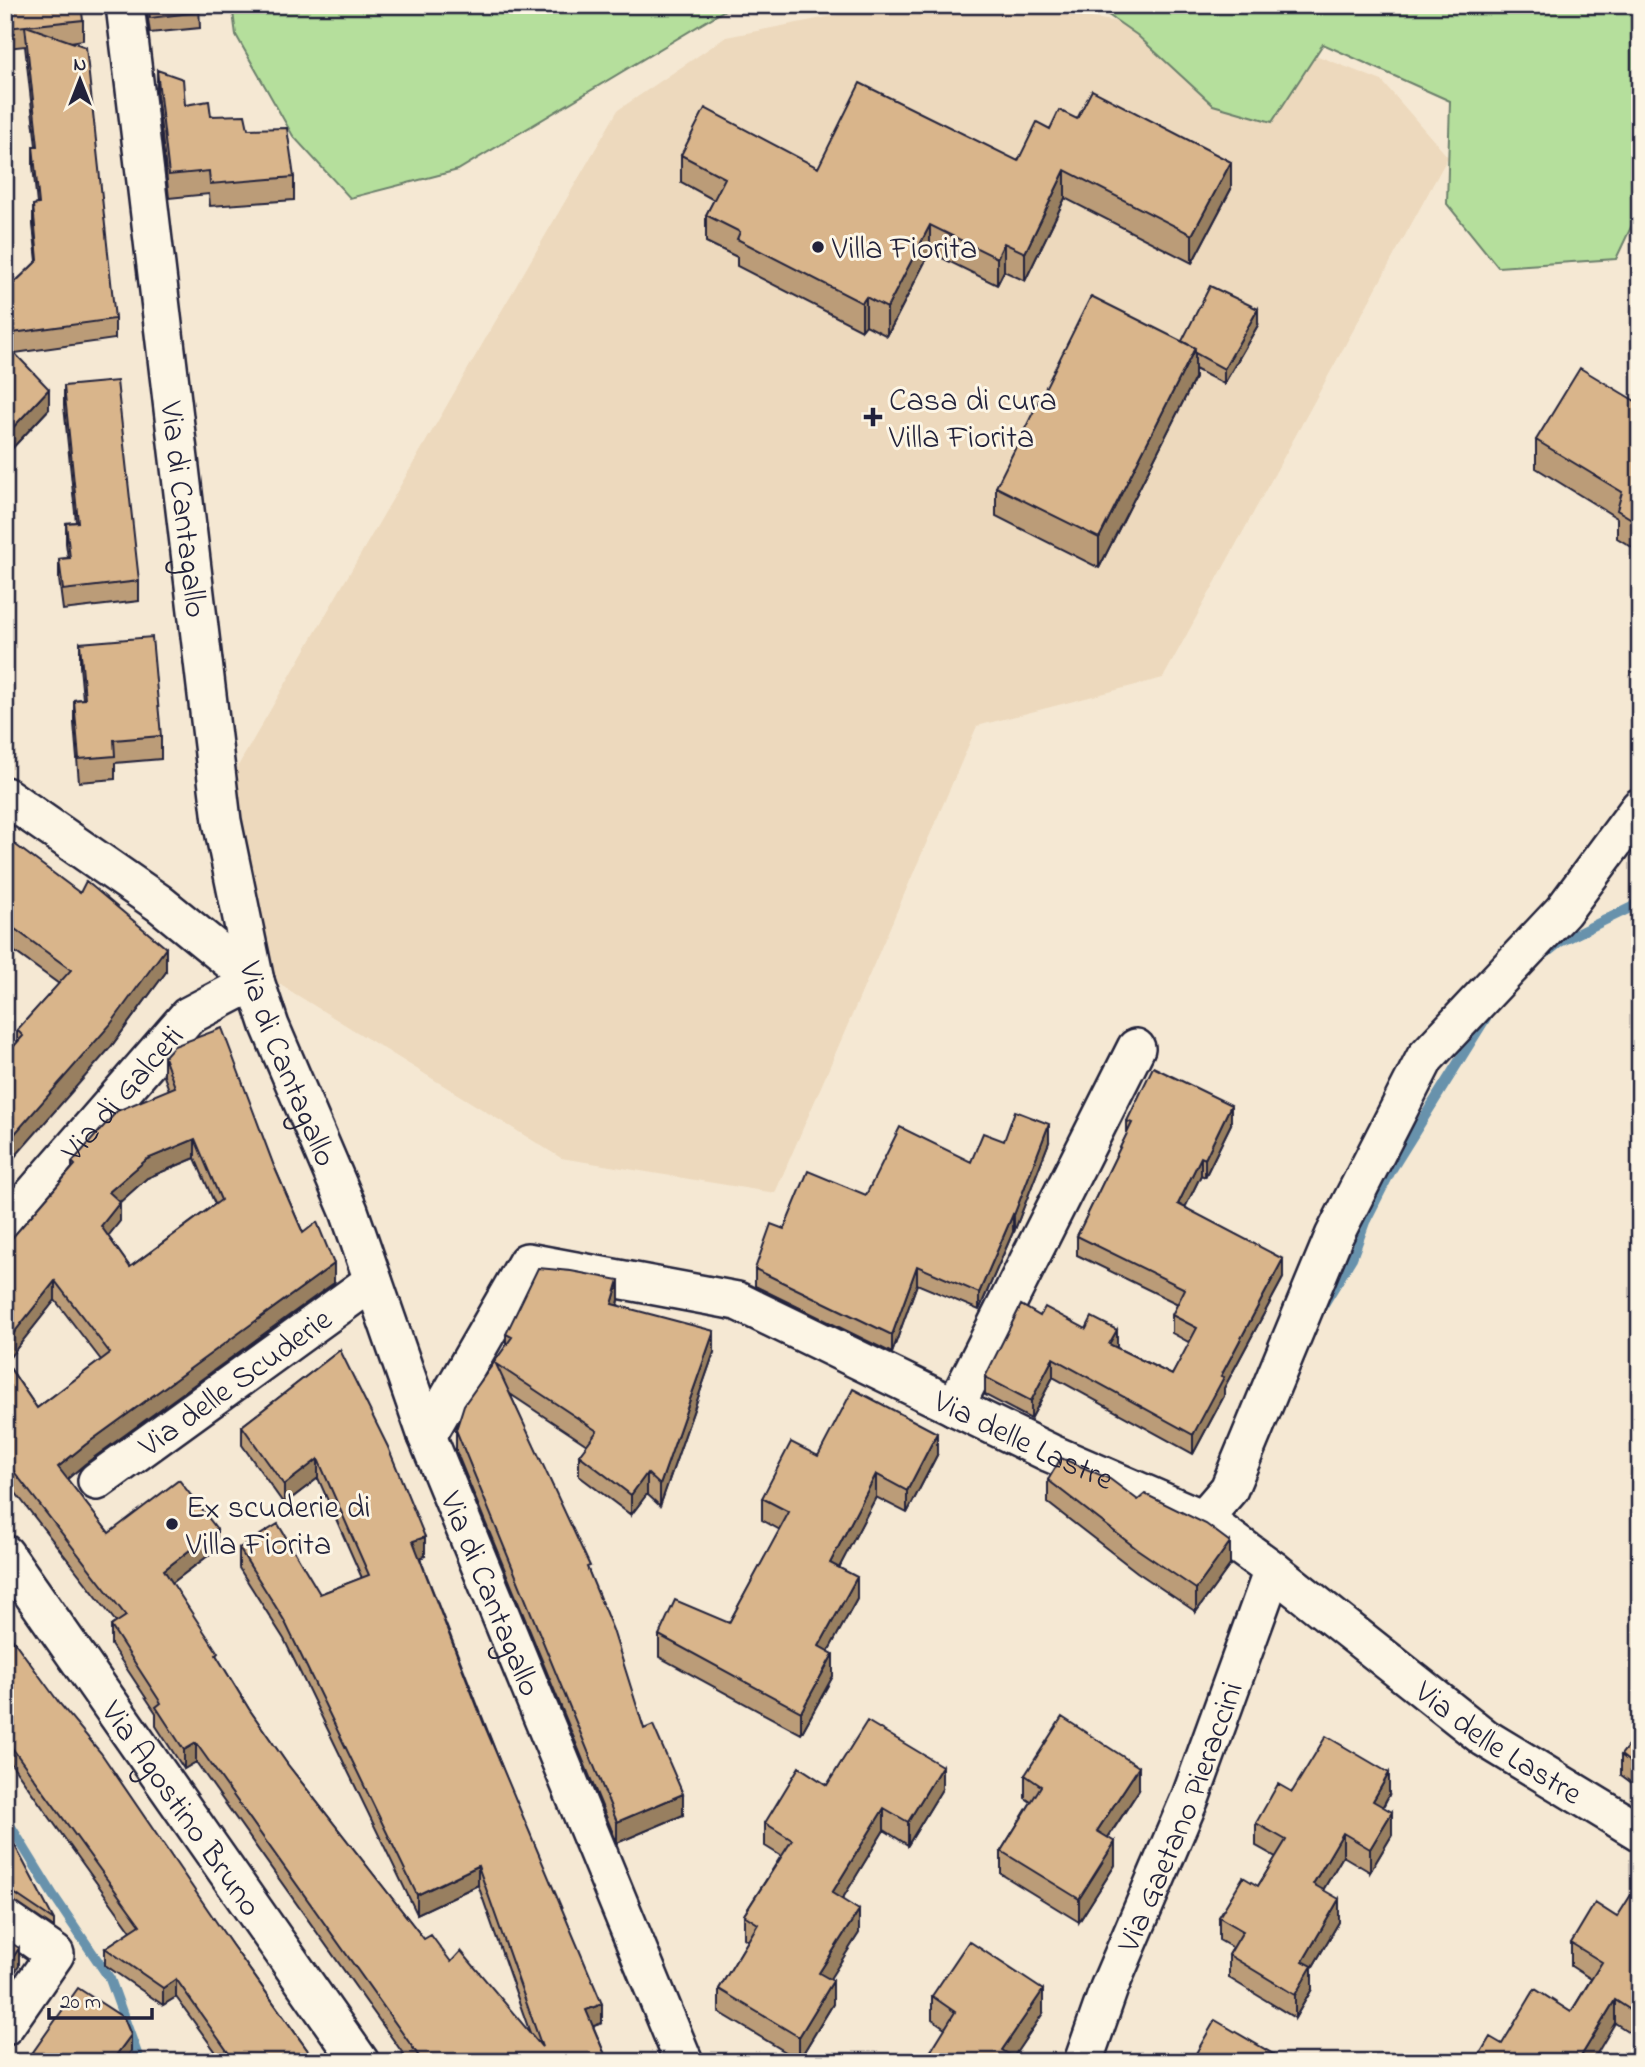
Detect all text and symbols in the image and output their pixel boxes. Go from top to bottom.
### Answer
north arrow [46,46,116,116]
text: N [74,52,87,79]
place label: Villa Fiorita [831,227,977,274]
marker: Villa Fiorita [810,239,826,255]
place label: Casa di cura Villa Fiorita [888,379,1057,463]
street label: Via di Cantagallo [145,398,218,621]
marker: Casa di cura Villa Fiorita [863,407,883,427]
street label: Via di Cantagallo [224,957,347,1175]
street label: Via di Galceti [51,1016,197,1174]
street label: Via delle Scuderie [130,1298,344,1471]
street label: Via delle Lastre [924,1380,1121,1505]
street label: Via di Cantagallo [425,1484,551,1704]
place label: Ex scuderie di Villa Fiorita [185,1486,371,1570]
marker: Ex scuderie di Villa Fiorita [164,1516,180,1532]
street label: Via delle Lastre [1403,1670,1591,1819]
street label: Via Gaetano Pieraccini [1107,1676,1258,1961]
street label: Via Agostino Bruno [87,1692,272,1928]
scale bar [49,1976,152,2020]
text: 20 m [60,1988,101,2018]

